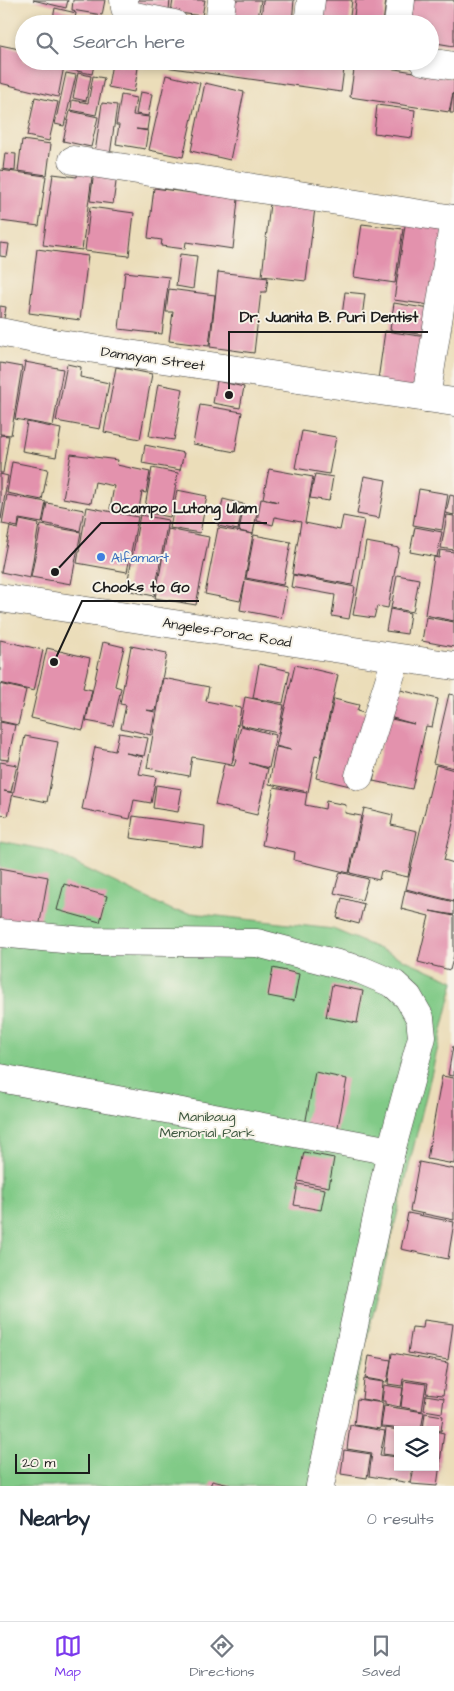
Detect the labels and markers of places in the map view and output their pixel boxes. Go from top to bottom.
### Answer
callout: Dr. Juanita B. Puri Dentist [229,302,428,332]
callout: Ocampo Lutong Ulam [101,493,267,523]
place label: Alfamart [111,548,169,568]
marker: Alfamart [95,551,107,563]
callout: Chooks to Go [82,571,199,601]

